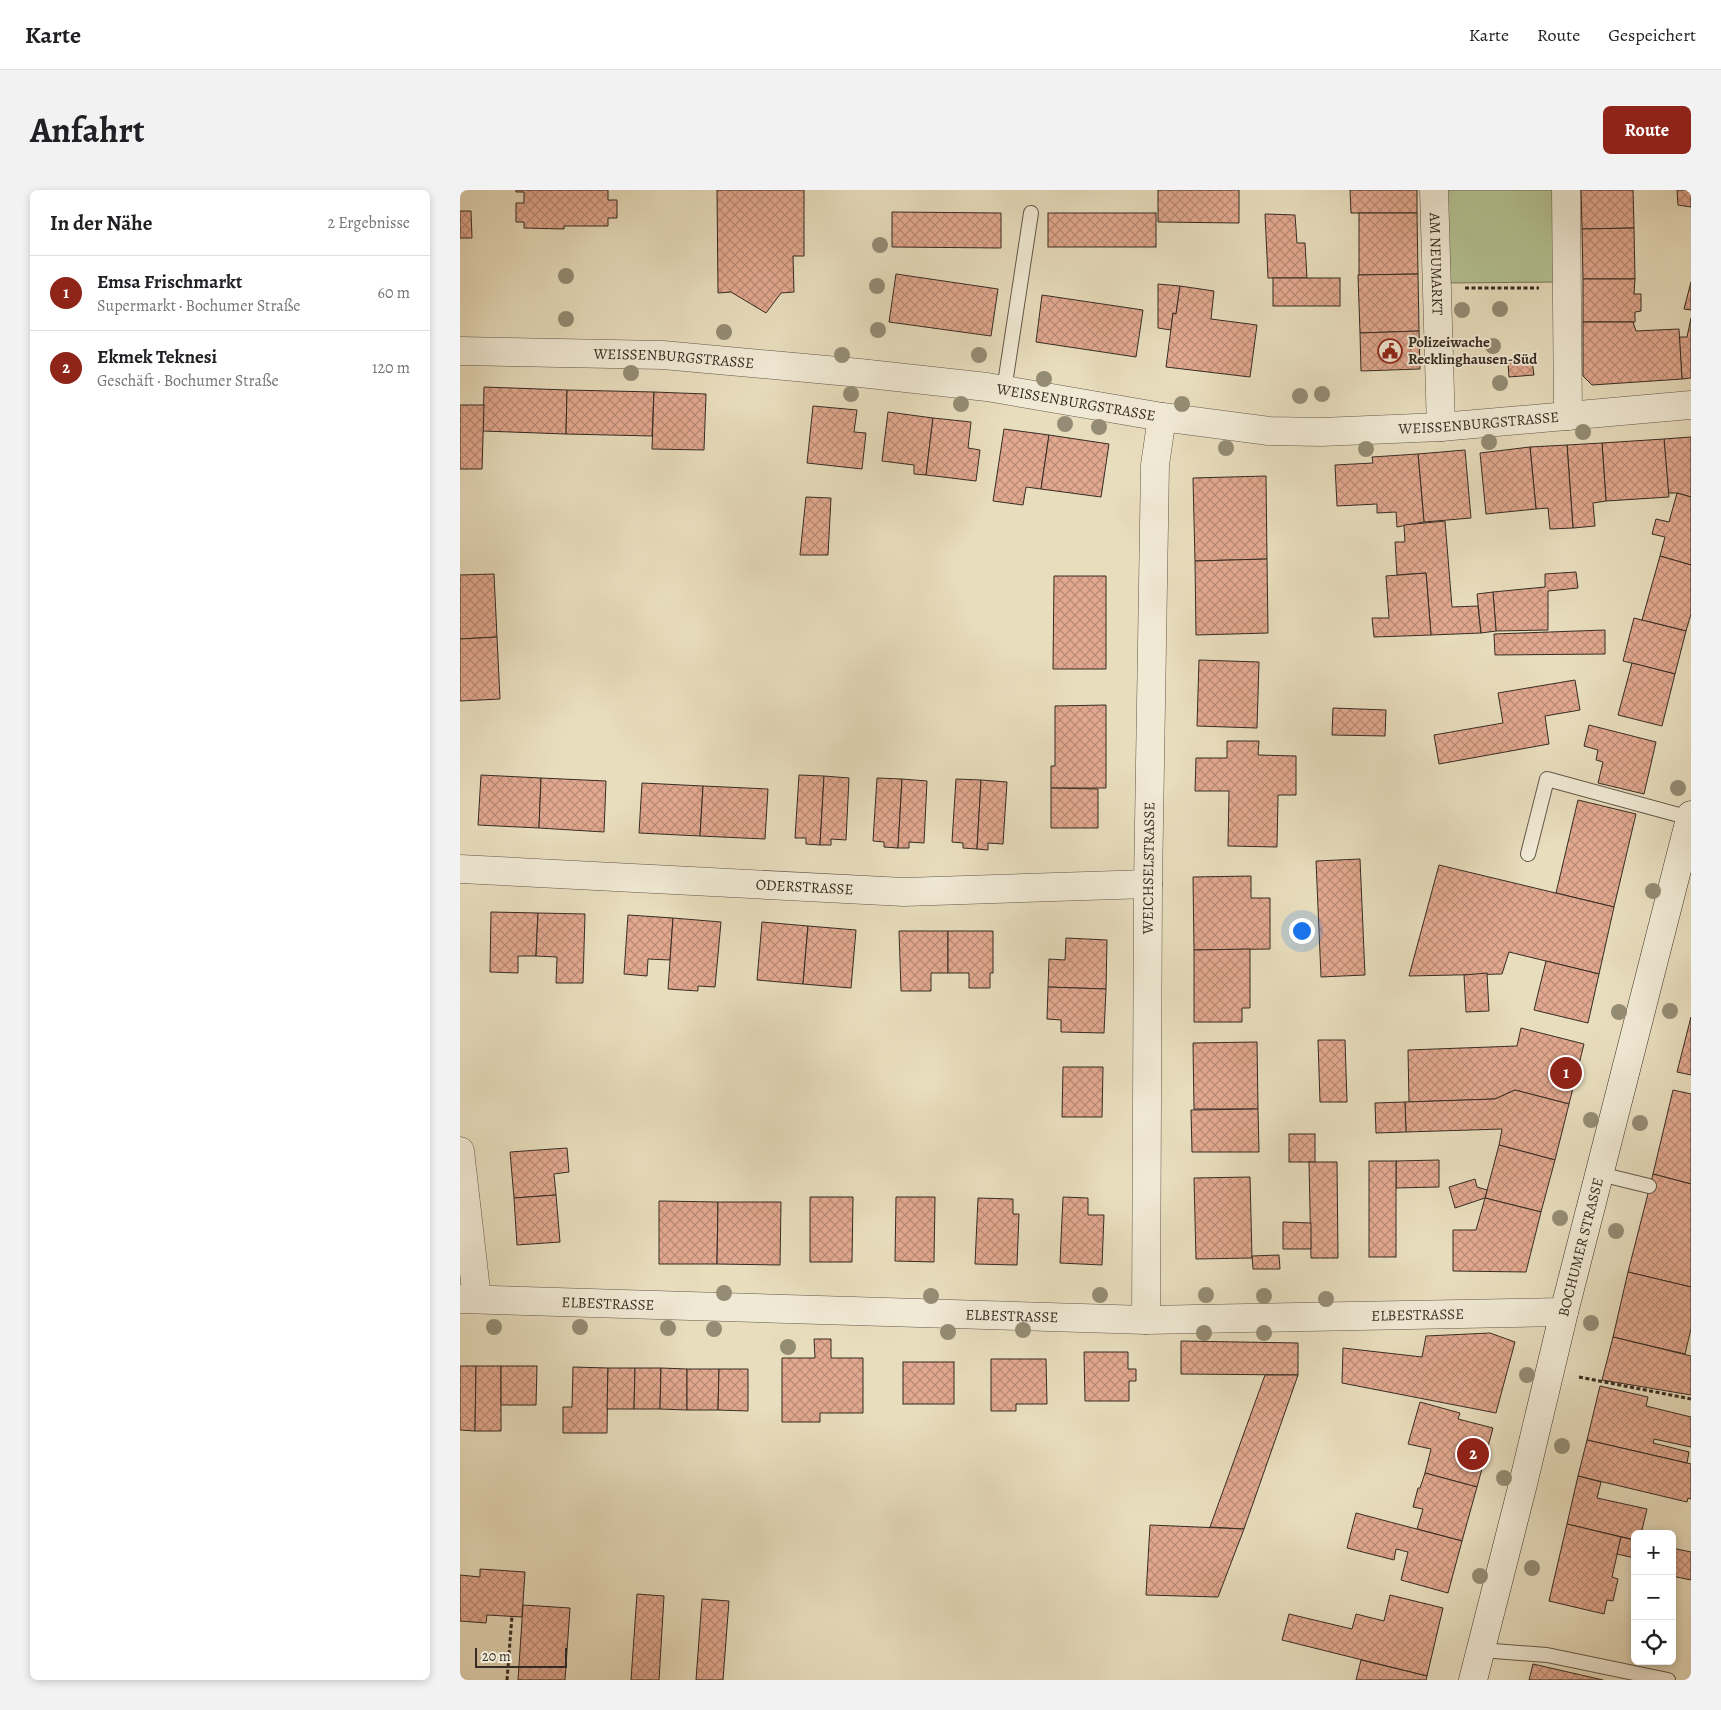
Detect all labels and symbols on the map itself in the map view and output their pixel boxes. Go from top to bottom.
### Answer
street label: AM NEUMARKT [1425,211,1448,316]
place label: Polizeiwache Recklinghausen-Süd [1408,332,1538,369]
public building icon: Polizeiwache Recklinghausen-Süd [1377,338,1403,364]
street label: WEISSENBURGSTRASSE [592,344,755,373]
street label: WEISSENBURGSTRASSE [994,379,1157,426]
street label: WEISSENBURGSTRASSE [1397,407,1560,439]
street label: WEICHSELSTRASSE [1138,802,1159,935]
street label: ODERSTRASSE [755,874,854,899]
your location [1289,918,1315,944]
pin: 1 [1550,1054,1582,1092]
street label: BOCHUMER STRASSE [1553,1175,1608,1319]
street label: ELBESTRASSE [561,1292,655,1315]
street label: ELBESTRASSE [965,1304,1058,1327]
street label: ELBESTRASSE [1371,1304,1464,1326]
pin: 2 [1457,1435,1489,1473]
scale bar [475,1645,568,1668]

